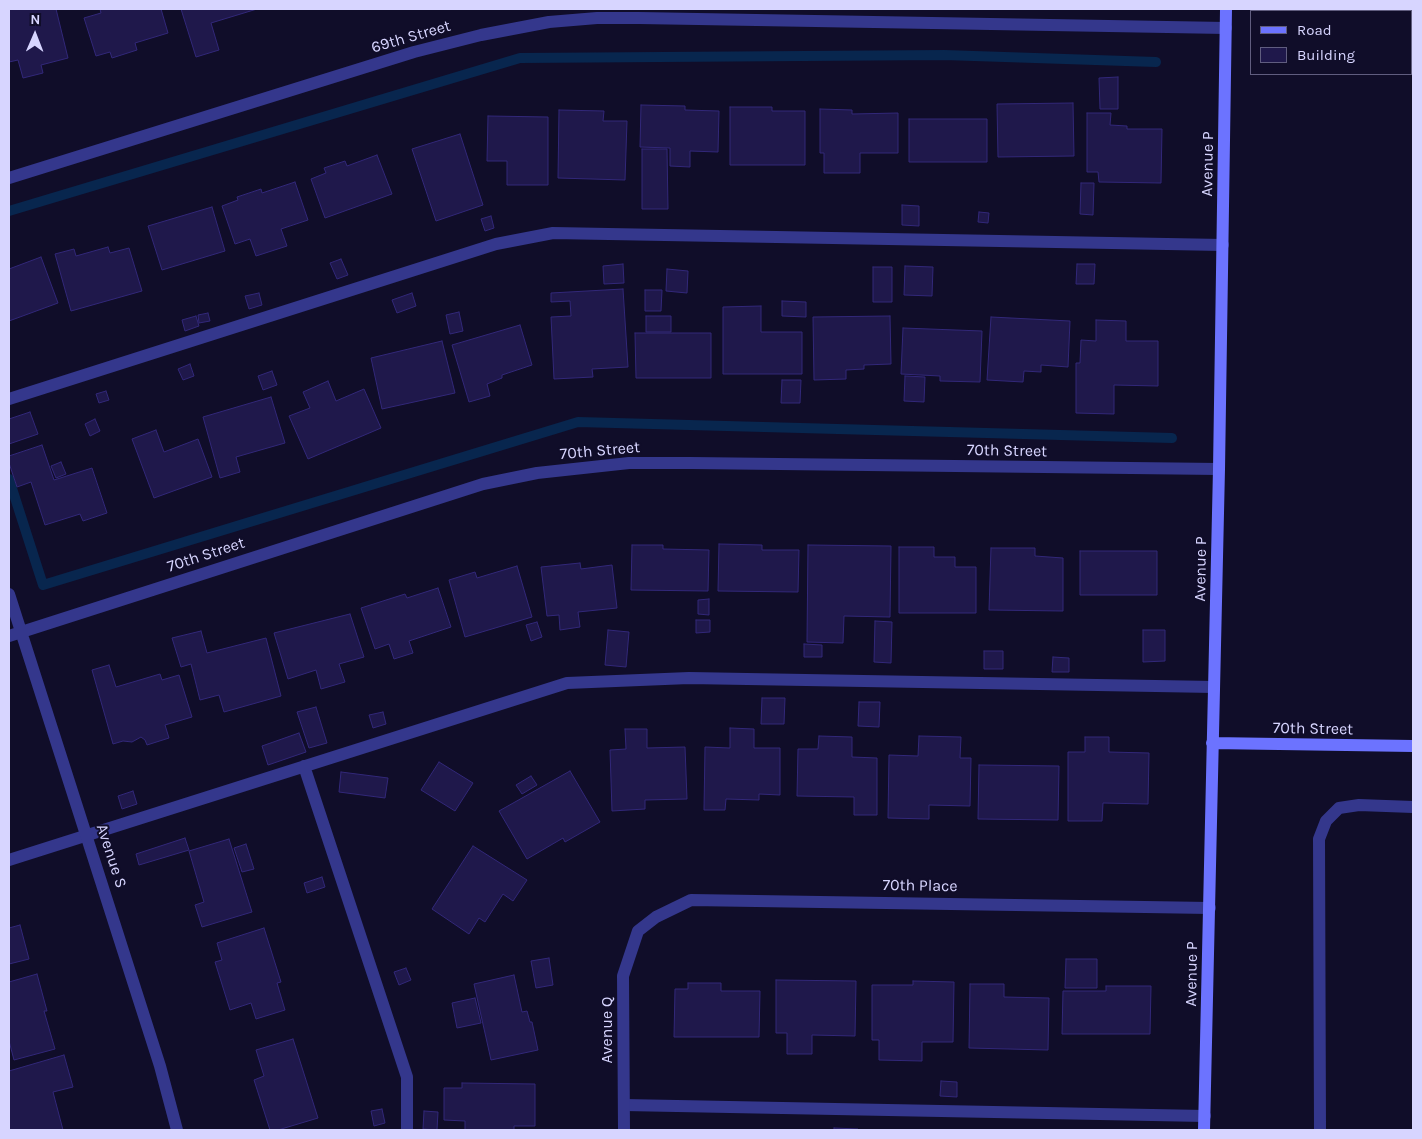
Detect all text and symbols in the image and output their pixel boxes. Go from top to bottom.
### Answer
north arrow [10,10,60,60]
legend [1250,10,1412,75]
text: N [30,11,40,28]
street label: 69th Street [369,16,453,58]
text: Road [1297,21,1332,39]
text: Building [1297,46,1355,64]
street label: Avenue P [1198,131,1218,197]
street label: 70th Street [559,438,641,464]
street label: 70th Street [967,441,1047,461]
street label: 70th Street [165,533,247,577]
street label: Avenue P [1191,536,1211,602]
street label: 70th Street [1273,719,1353,739]
street label: Avenue S [92,822,130,890]
street label: 70th Place [882,876,958,896]
street label: Avenue P [1182,941,1202,1007]
street label: Avenue Q [597,997,617,1063]

